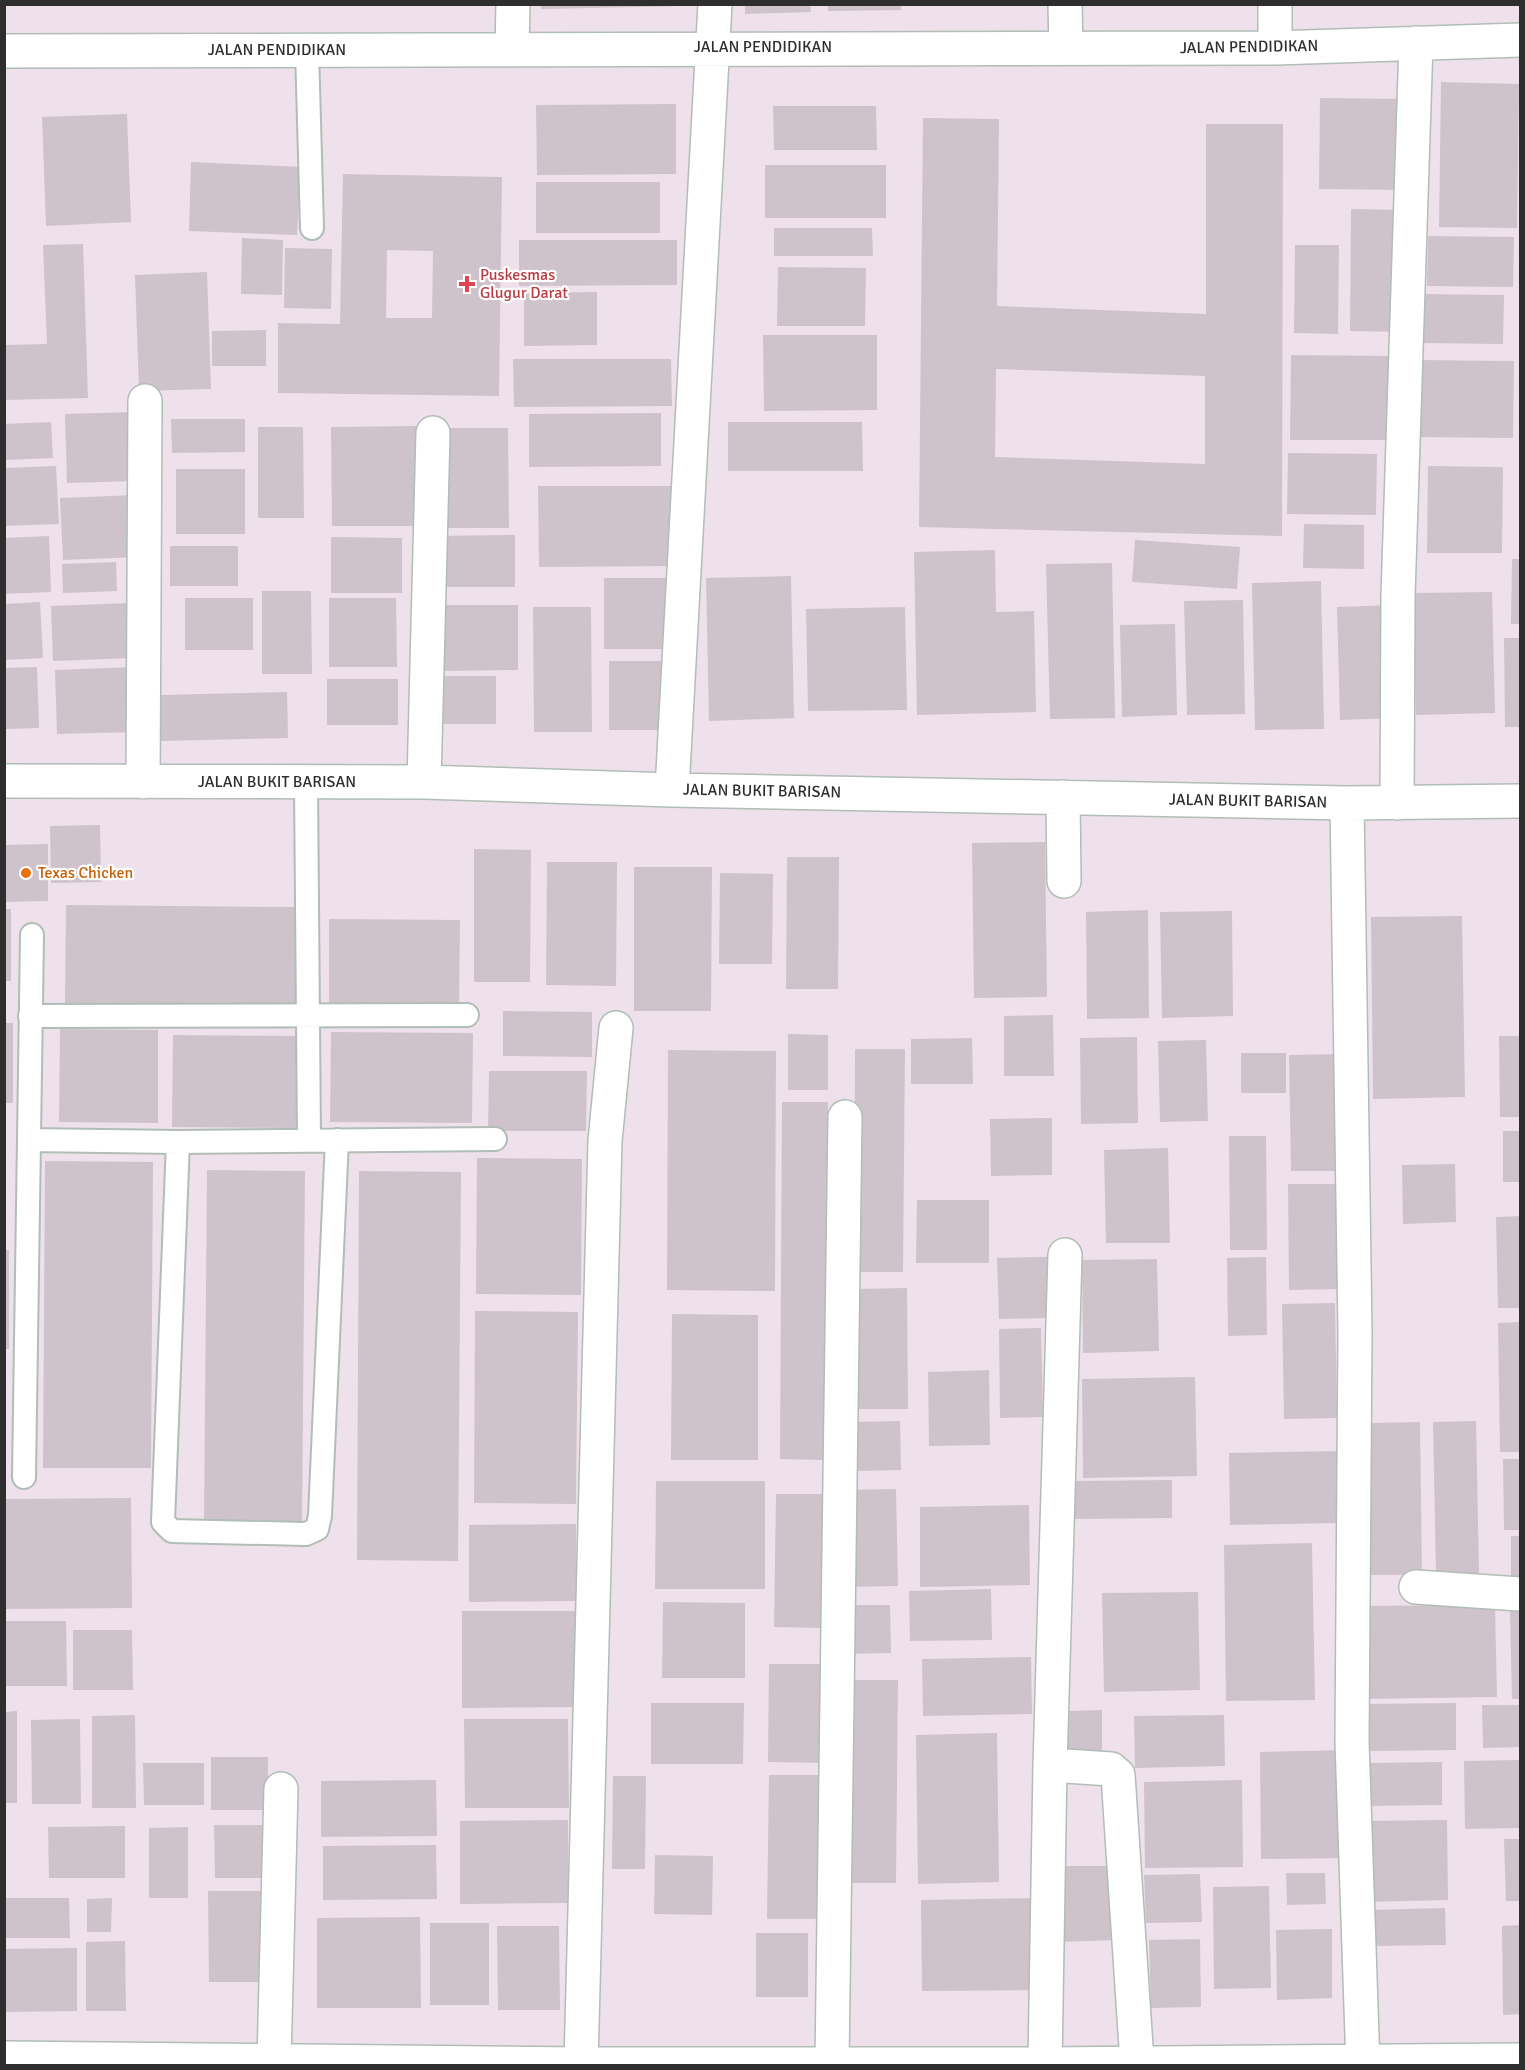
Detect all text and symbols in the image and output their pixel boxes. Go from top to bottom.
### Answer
street label: JALAN PENDIDIKAN [1180,36,1318,58]
street label: JALAN PENDIDIKAN [694,37,832,57]
street label: JALAN PENDIDIKAN [208,40,346,60]
place label: Puskesmas Glugur Darat [480,265,568,303]
marker: Puskesmas Glugur Darat [458,275,476,293]
street label: JALAN BUKIT BARISAN [198,772,356,792]
street label: JALAN BUKIT BARISAN [683,780,841,802]
street label: JALAN BUKIT BARISAN [1169,790,1327,812]
place label: Texas Chicken [38,863,133,883]
marker: Texas Chicken [19,866,33,880]

